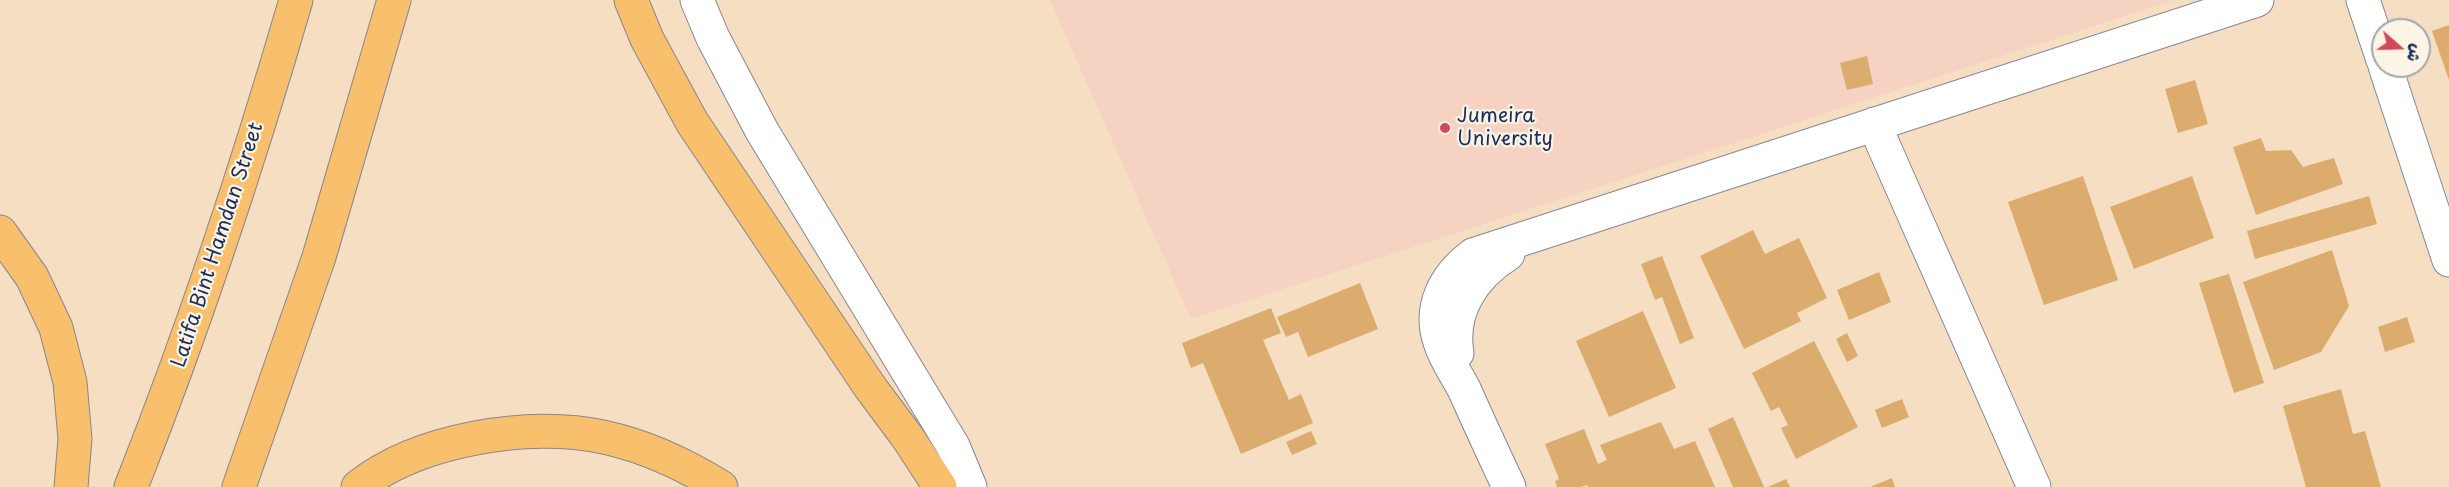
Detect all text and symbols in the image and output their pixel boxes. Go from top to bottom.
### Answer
north arrow [2371,18,2431,78]
text: ش [2402,41,2430,66]
place label: Jumeira University [1457,104,1553,151]
street label: Latifa Bint Hamdan Street [167,119,269,371]
marker: Jumeira University [1438,121,1452,135]

